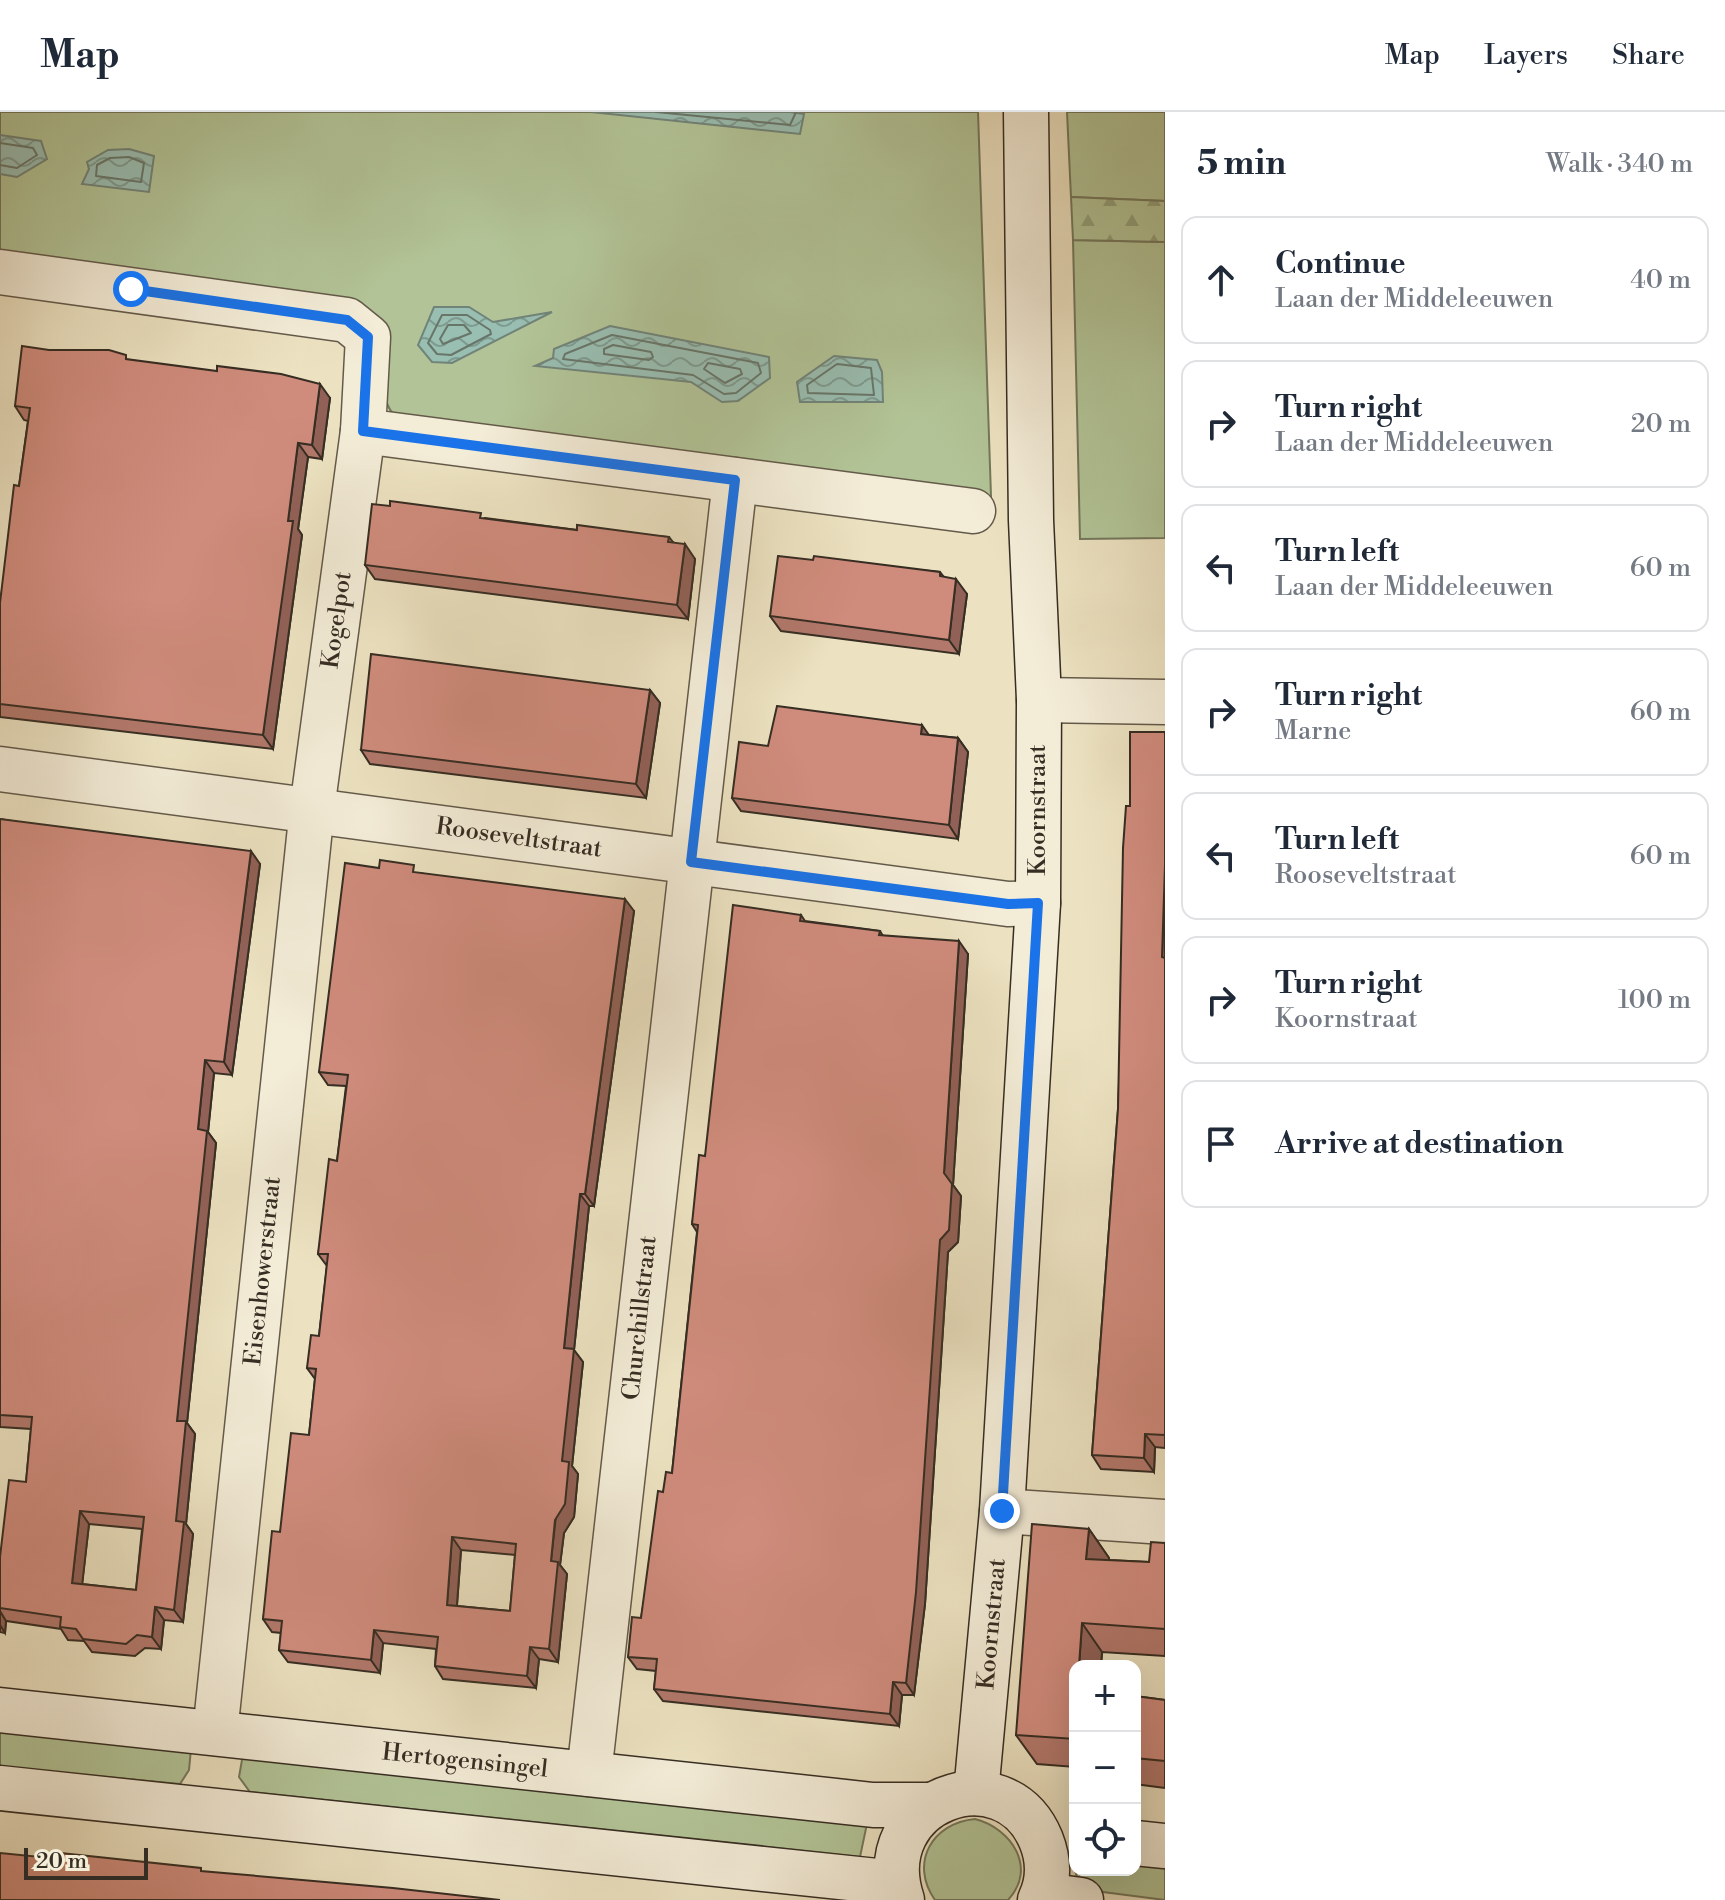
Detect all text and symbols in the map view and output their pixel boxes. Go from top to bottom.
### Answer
text: Map [40,32,120,79]
text: Map [1385,38,1440,73]
text: Layers [1484,38,1568,73]
text: Share [1612,38,1685,73]
text: 5 min [1197,143,1286,185]
text: Walk · 340 m [1546,148,1693,180]
text: Continue [1275,245,1406,283]
icon: ahead [1199,258,1243,302]
text: 40 m [1630,264,1691,296]
route start [113,271,149,307]
text: Laan der Middeleeuwen [1275,283,1553,315]
text: Turn right [1275,389,1422,427]
icon: right [1199,402,1243,446]
text: 20 m [1631,408,1691,440]
text: Laan der Middeleeuwen [1275,427,1553,459]
text: Turn left [1275,533,1399,571]
icon: left [1199,546,1243,590]
text: 60 m [1630,552,1691,584]
street label: Kogelpot [315,569,359,671]
text: Laan der Middeleeuwen [1275,571,1553,603]
text: Turn right [1275,677,1422,715]
icon: right [1199,690,1243,734]
text: 60 m [1630,696,1691,728]
text: Marne [1275,715,1351,747]
street label: Koornstraat [1023,744,1053,876]
street label: Rooseveltstraat [434,811,604,865]
text: Turn left [1275,821,1399,859]
icon: left [1199,834,1243,878]
text: 60 m [1630,840,1691,872]
text: Rooseveltstraat [1275,859,1456,891]
text: Turn right [1275,965,1422,1003]
icon: right [1199,978,1243,1022]
text: 100 m [1618,984,1691,1016]
text: Koornstraat [1275,1003,1418,1035]
icon: arrive [1199,1122,1243,1166]
text: Arrive at destination [1275,1125,1564,1163]
street label: Eisenhowerstraat [238,1174,288,1367]
street label: Churchillstraat [616,1234,664,1402]
route end [984,1493,1020,1529]
street label: Koornstraat [971,1557,1013,1691]
map controls [1069,1660,1141,1876]
button: + [1069,1660,1141,1732]
button: − [1069,1732,1141,1804]
street label: Hertogensingel [381,1737,549,1785]
button: locate [1069,1804,1141,1876]
scale bar [24,1844,148,1880]
text: 20 m [36,1848,87,1875]

